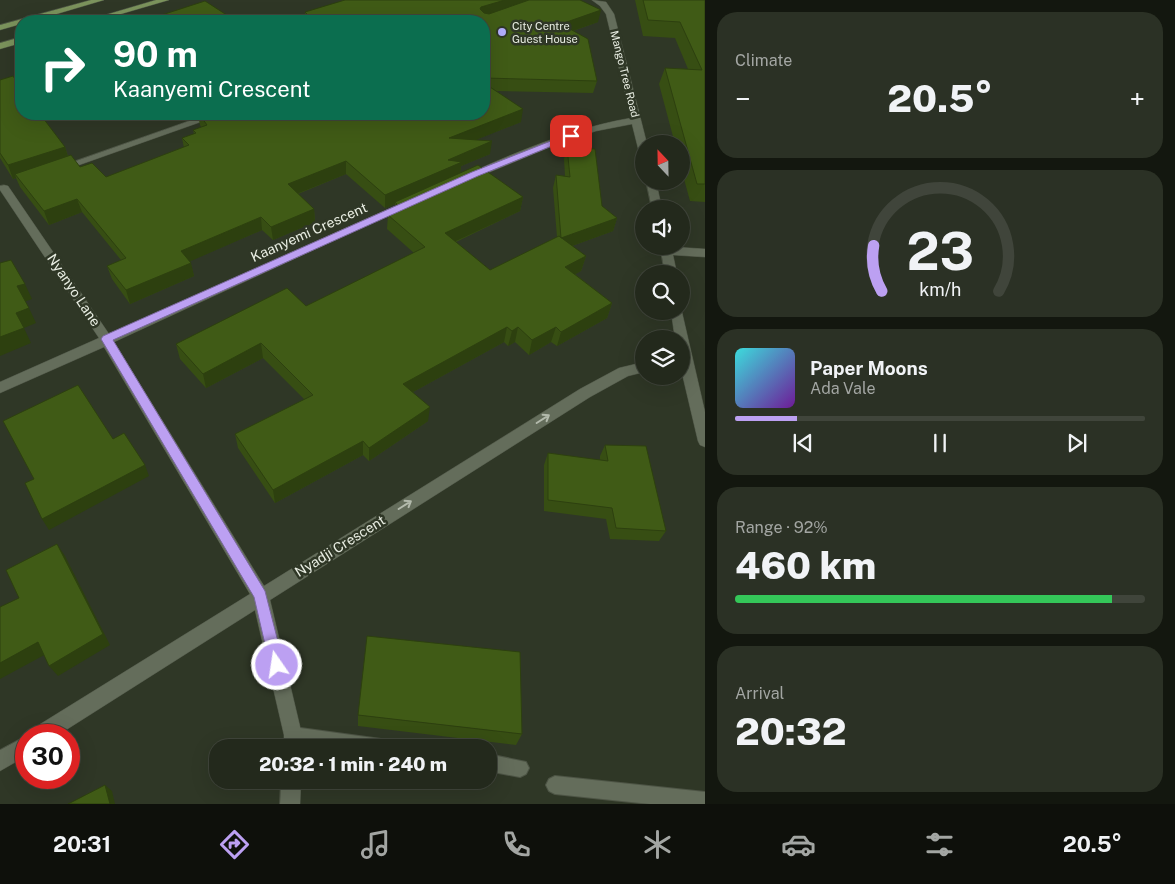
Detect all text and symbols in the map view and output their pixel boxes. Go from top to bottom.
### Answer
place label: City Centre Guest House [512,20,578,45]
marker: City Centre Guest House [496,26,508,38]
street label: Mango Tree Road [608,29,642,119]
text: 90 m [113,34,198,75]
icon: right [30,35,95,100]
text: Climate [735,51,792,70]
text: Kaanyemi Crescent [113,76,311,102]
text: 20.5° [887,76,993,121]
text: − [735,82,751,115]
text: + [1129,82,1145,115]
pin [550,115,592,157]
icon: arrive [557,122,585,150]
north arrow [635,135,690,190]
map controls [635,135,690,385]
street label: Kaanyemi Crescent [248,199,370,265]
button: sound [635,200,690,255]
text: 23 [906,221,974,282]
street label: Nyanyo Lane [44,251,104,329]
button: search [635,265,690,320]
text: km/h [919,279,961,300]
button: layers [635,330,690,385]
text: Paper Moons [810,357,928,379]
text: Ada Vale [810,379,875,398]
one-way arrow [536,413,550,423]
icon: previous [789,429,817,457]
icon: pause [926,429,954,457]
icon: next [1063,429,1091,457]
one-way arrow [398,499,412,509]
street label: Nyadji Crescent [292,512,388,580]
text: Range · 92% [735,518,828,537]
text: 460 km [735,543,876,588]
position arrow [250,638,302,690]
text: Arrival [735,684,784,703]
text: 20:32 [735,709,847,754]
speed limit sign: 30 [15,724,80,789]
text: 20:32 · 1 min · 240 m [259,753,447,775]
icon: directions [217,827,252,862]
icon: music [358,827,393,862]
icon: phone [499,827,534,862]
icon: climate [640,827,675,862]
icon: car [781,827,816,862]
icon: filters [922,827,957,862]
text: 20:31 [53,831,111,857]
text: 20.5° [1063,831,1122,857]

